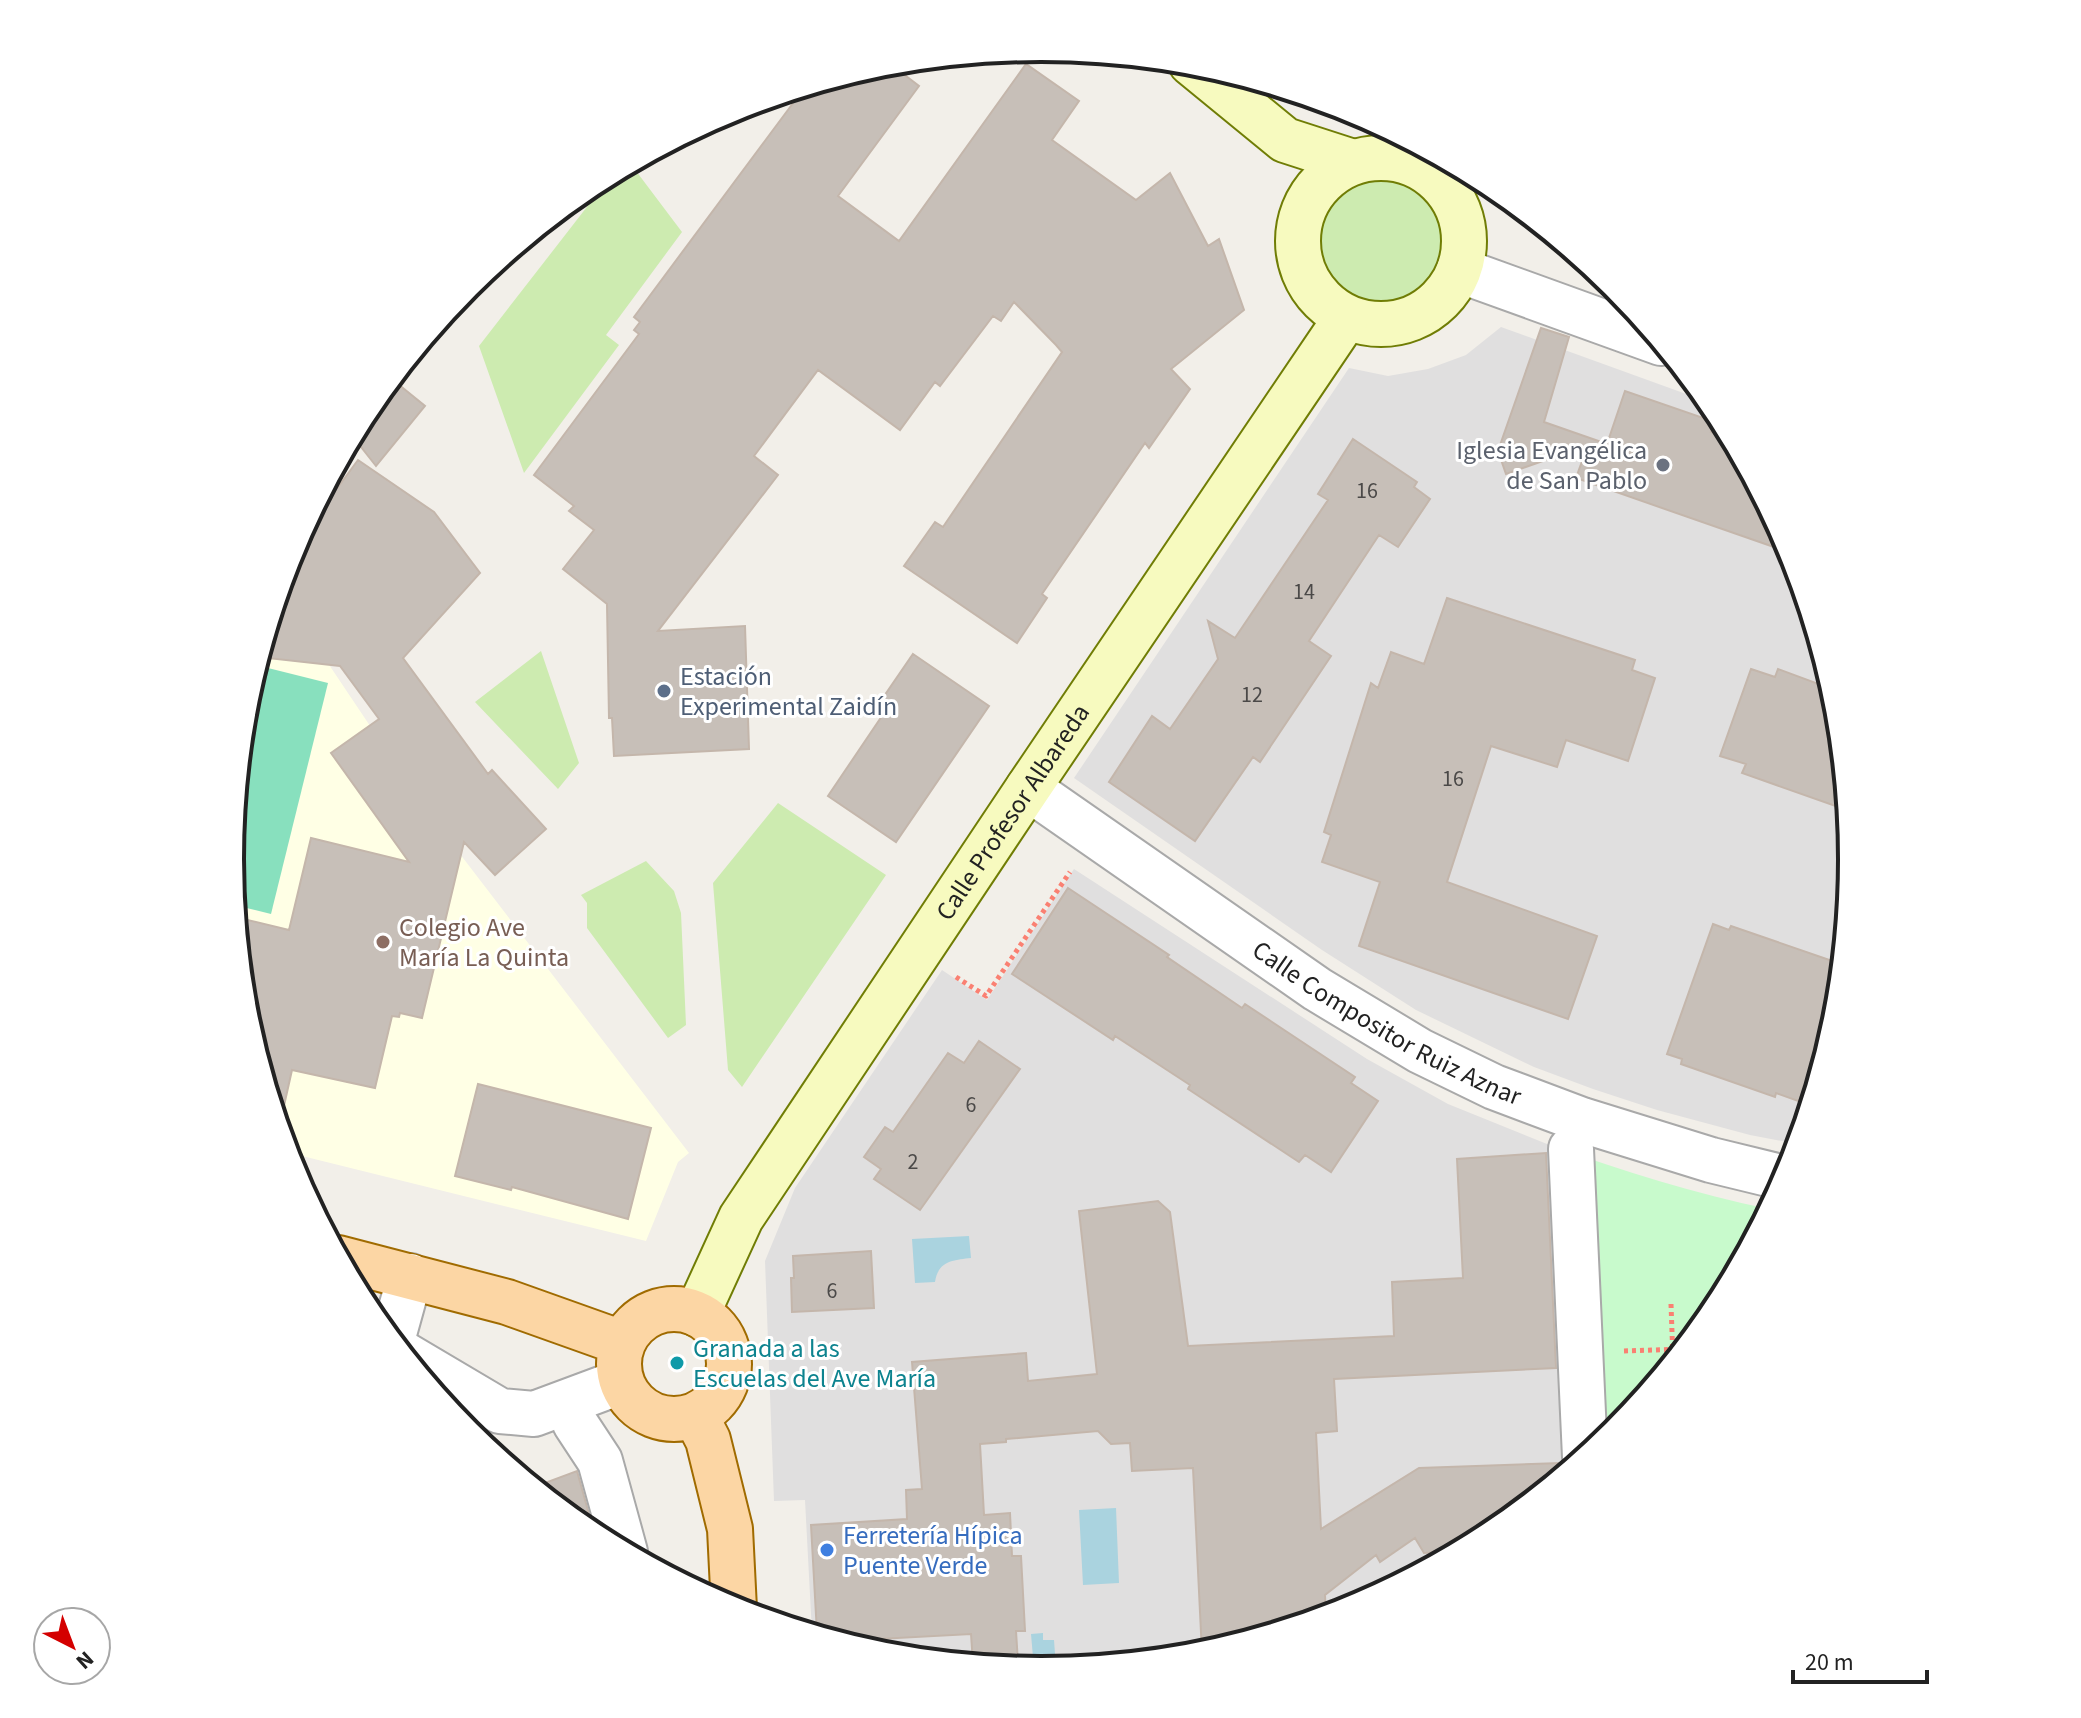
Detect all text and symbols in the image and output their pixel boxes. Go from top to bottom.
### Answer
place label: Iglesia Evangélica de San Pablo [1456,432,1647,499]
marker: Iglesia Evangélica de San Pablo [1654,456,1672,474]
house number: 16 [1356,475,1378,507]
house number: 14 [1293,576,1315,608]
place label: Estación Experimental Zaidín [680,658,897,725]
house number: 12 [1241,679,1263,711]
marker: Estación Experimental Zaidín [655,682,673,700]
street label: Calle Profesor Albareda [926,696,1098,927]
house number: 16 [1442,763,1464,795]
place label: Colegio Ave María La Quinta [399,909,569,976]
street label: Calle Compositor Ruiz Aznar [1245,931,1528,1115]
marker: Colegio Ave María La Quinta [374,933,392,951]
house number: 6 [966,1089,977,1121]
house number: 2 [908,1146,918,1178]
house number: 6 [827,1275,838,1307]
place label: Granada a las Escuelas del Ave María [693,1330,936,1397]
marker: Granada a las Escuelas del Ave María [668,1354,686,1372]
place label: Ferretería Hípica Puente Verde [843,1517,1023,1584]
marker: Ferretería Hípica Puente Verde [818,1541,836,1559]
north arrow [32,1606,112,1686]
scale bar [1793,1634,1927,1684]
text: N [69,1643,101,1677]
text: 20 m [1805,1645,1854,1680]

